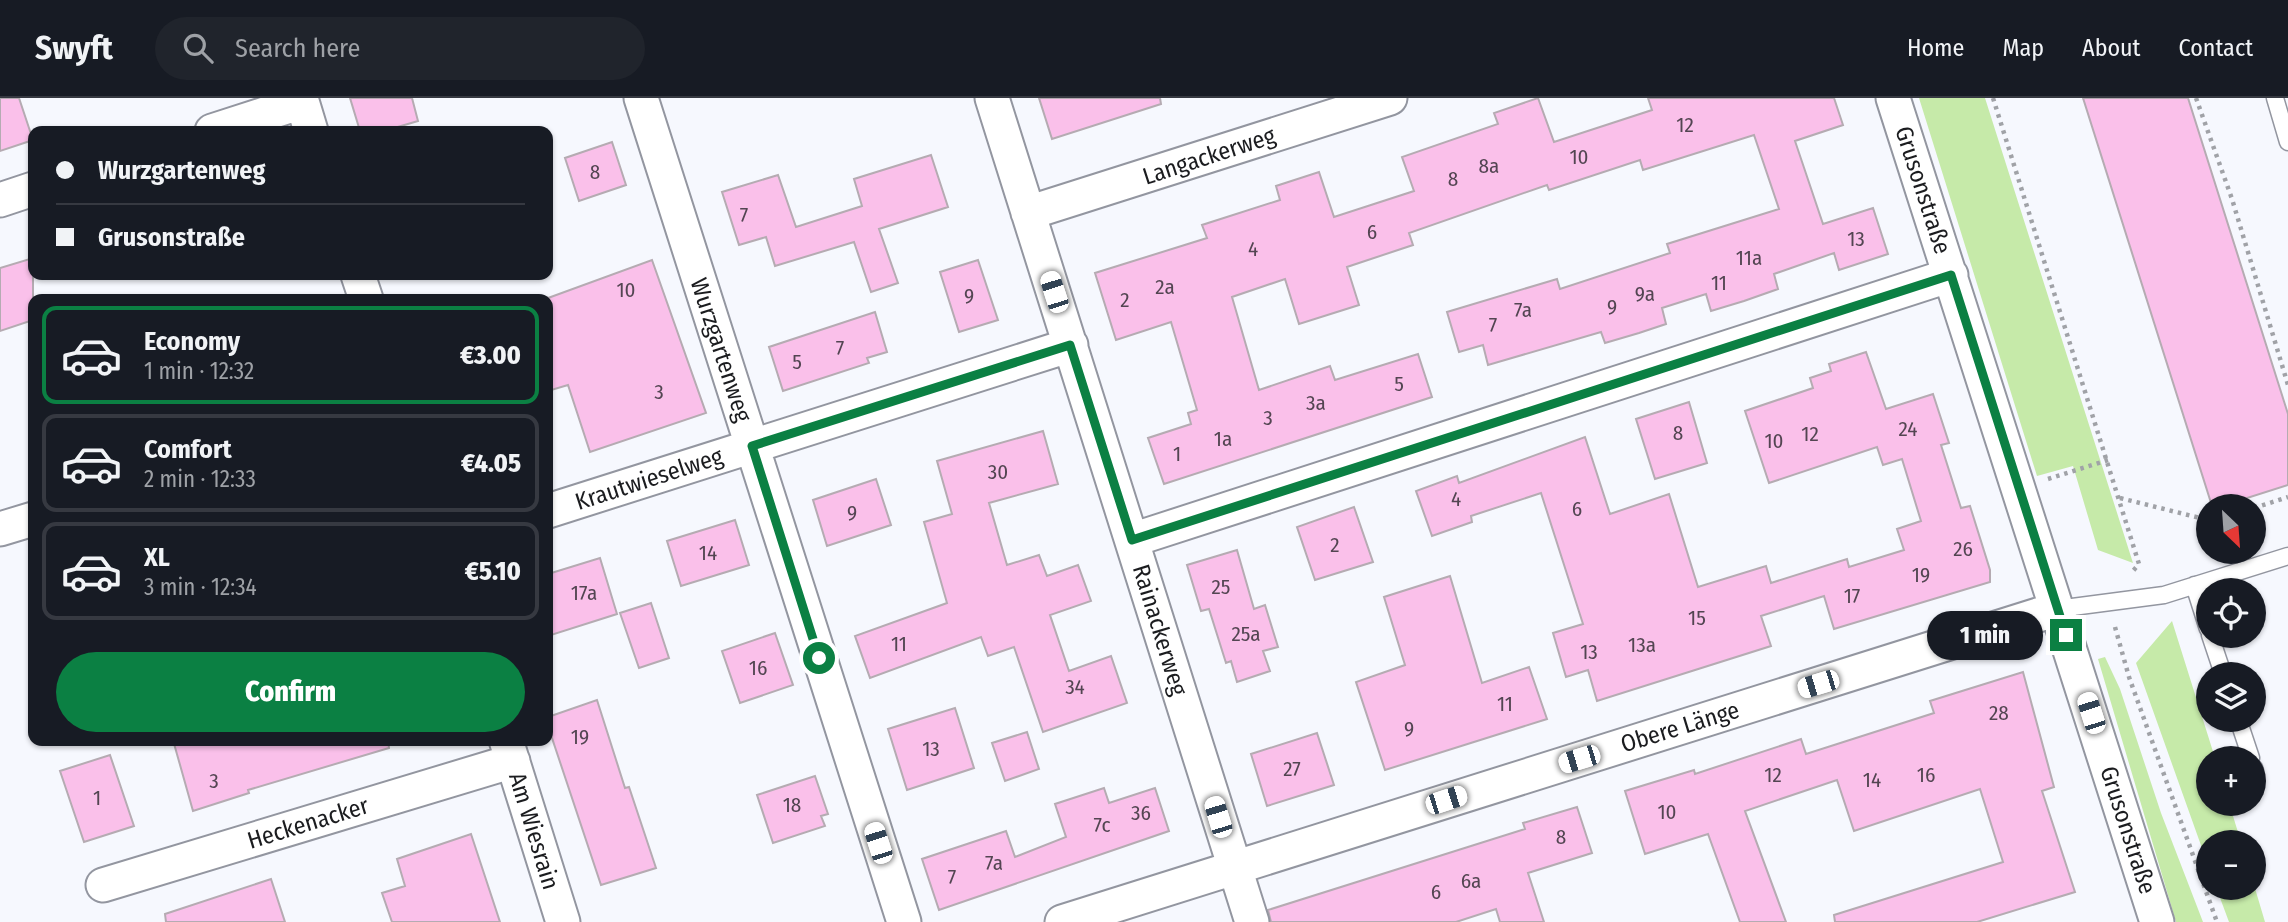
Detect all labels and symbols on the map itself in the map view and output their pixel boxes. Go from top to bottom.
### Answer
house number: 12 [1676,112,1694,138]
street label: Langackerweg [1139,121,1280,191]
street label: Grusonstraße [1889,123,1957,257]
house number: 10 [1569,144,1589,170]
house number: 8a [1479,153,1499,179]
house number: 8 [590,159,600,185]
house number: 8 [1448,166,1458,192]
house number: 7 [740,202,748,228]
house number: 6 [1367,219,1377,245]
house number: 13 [1847,226,1865,252]
house number: 4 [1248,236,1258,262]
house number: 11a [1736,245,1762,271]
car [1038,269,1071,315]
house number: 11 [1711,270,1727,296]
house number: 2a [1155,274,1175,300]
street label: Wurzgartenweg [685,275,758,426]
house number: 10 [616,277,636,303]
house number: 9a [1635,281,1655,307]
house number: 9 [964,283,974,309]
house number: 2 [1120,287,1130,313]
house number: 9 [1607,294,1617,320]
house number: 7a [1514,297,1532,323]
house number: 7 [1489,312,1497,338]
house number: 7 [836,335,844,361]
house number: 5 [792,349,802,375]
house number: 5 [1394,371,1404,397]
house number: 3 [654,379,664,405]
house number: 3a [1306,390,1326,416]
house number: 3 [1263,405,1273,431]
house number: 24 [1898,416,1918,442]
house number: 8 [1673,420,1683,446]
house number: 12 [1801,421,1819,447]
house number: 1a [1214,426,1232,452]
house number: 10 [1764,428,1784,454]
house number: 1 [1173,441,1181,467]
street label: Krautwieselweg [572,442,727,516]
house number: 30 [988,459,1008,485]
house number: 4 [1451,486,1461,512]
north arrow [2196,494,2266,564]
house number: 6 [1572,496,1582,522]
house number: 9 [847,500,857,526]
house number: 2 [1330,532,1340,558]
house number: 26 [1953,536,1973,562]
house number: 14 [699,540,717,566]
street label: Rainackerweg [1127,561,1193,700]
house number: 19 [1912,562,1930,588]
house number: 25 [1212,574,1230,600]
house number: 17a [571,580,597,606]
house number: 17 [1844,583,1860,609]
house number: 15 [1688,605,1706,631]
callout: 1 min [1926,610,2042,660]
route end [2050,619,2082,651]
house number: 25a [1231,621,1261,647]
house number: 11 [891,631,907,657]
house number: 13a [1628,632,1656,658]
house number: 13 [1580,639,1598,665]
route start [803,642,835,674]
house number: 16 [749,655,767,681]
car [1795,668,1842,700]
house number: 34 [1065,674,1085,700]
car [2075,690,2108,736]
house number: 11 [1497,691,1513,717]
street label: Obere Länge [1617,696,1743,758]
house number: 28 [1989,700,2009,726]
house number: 9 [1404,716,1414,742]
house number: 19 [571,724,589,750]
house number: 13 [922,736,940,762]
car [1556,743,1603,775]
house number: 27 [1283,756,1301,782]
house number: 12 [1764,762,1782,788]
house number: 16 [1917,762,1935,788]
street label: Grusonstraße [2094,763,2162,897]
house number: 14 [1863,767,1881,793]
house number: 3 [209,768,219,794]
street label: Am Wiesrain [503,769,565,893]
car [1423,784,1470,816]
house number: 1 [93,785,101,811]
street label: Heckenacker [244,791,373,855]
house number: 18 [783,792,801,818]
car [1202,794,1235,840]
house number: 10 [1657,799,1677,825]
house number: 36 [1131,800,1151,826]
house number: 7c [1094,812,1110,838]
car [862,820,895,866]
house number: 8 [1556,824,1566,850]
house number: 7a [985,850,1003,876]
house number: 7 [948,864,956,890]
house number: 6a [1461,868,1481,894]
house number: 6 [1431,879,1441,905]

